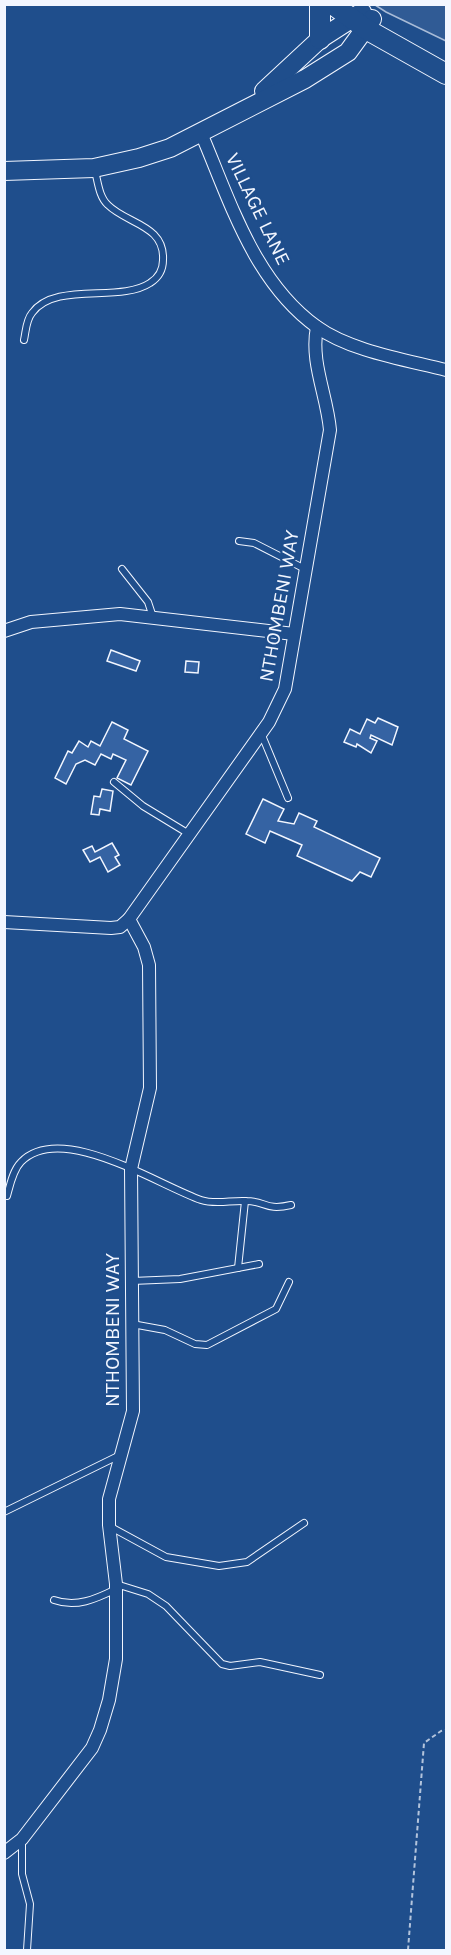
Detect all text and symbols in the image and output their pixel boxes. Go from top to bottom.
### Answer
street label: VILLAGE LANE [221,149,295,269]
street label: NTHOMBENI WAY [254,528,304,684]
street label: NTHOMBENI WAY [101,1253,124,1407]

